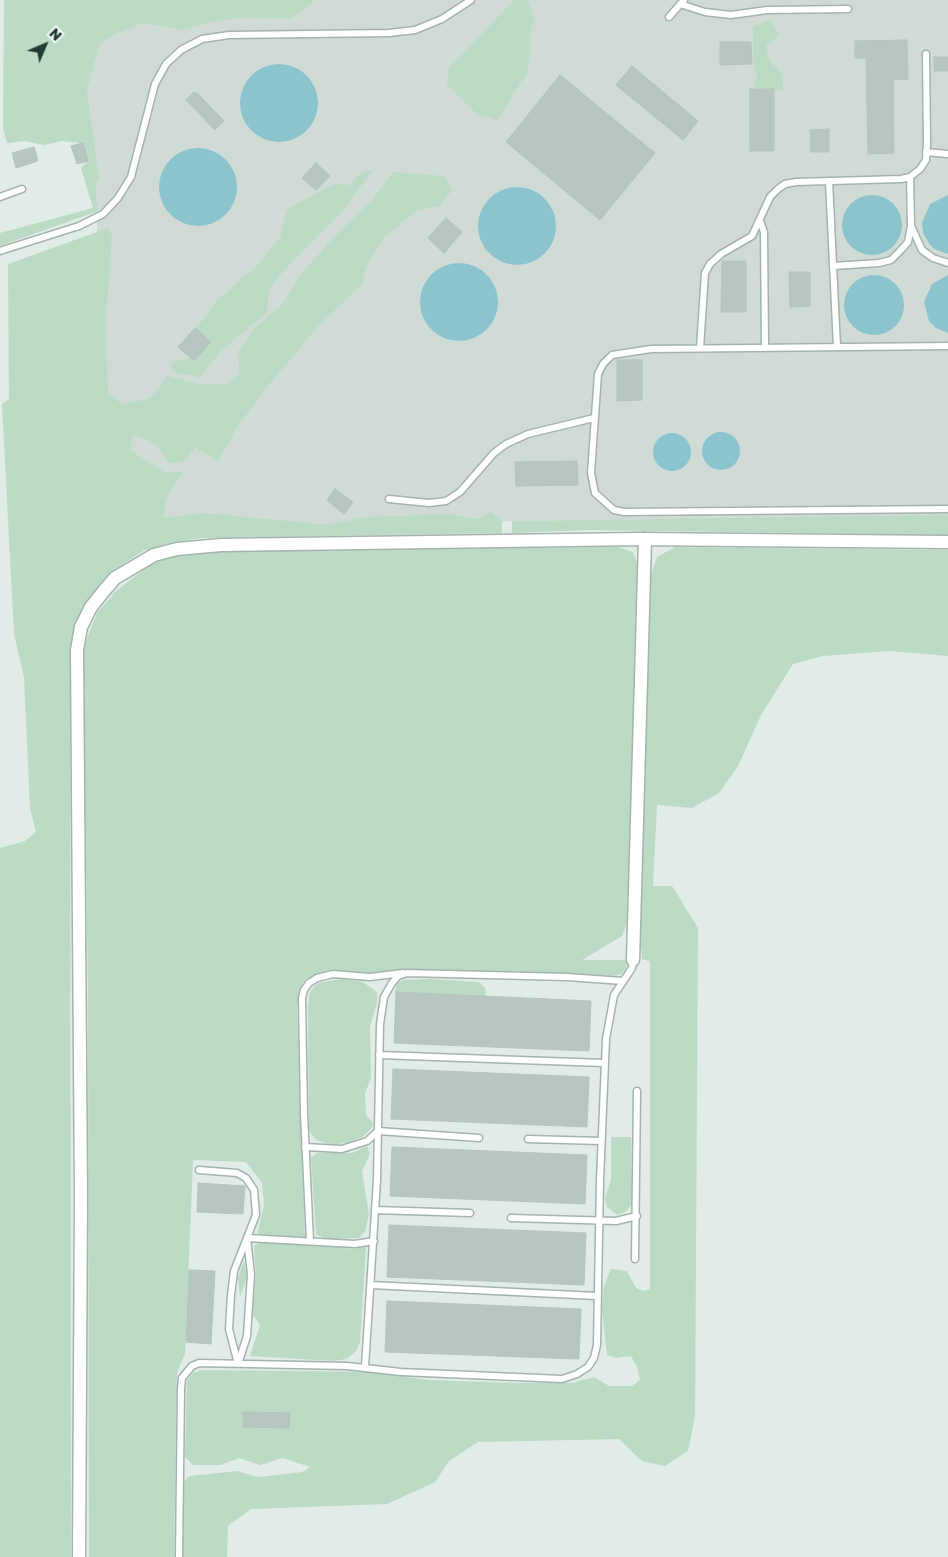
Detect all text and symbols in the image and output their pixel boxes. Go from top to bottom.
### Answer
north arrow [20,20,70,70]
text: N [46,24,66,44]

